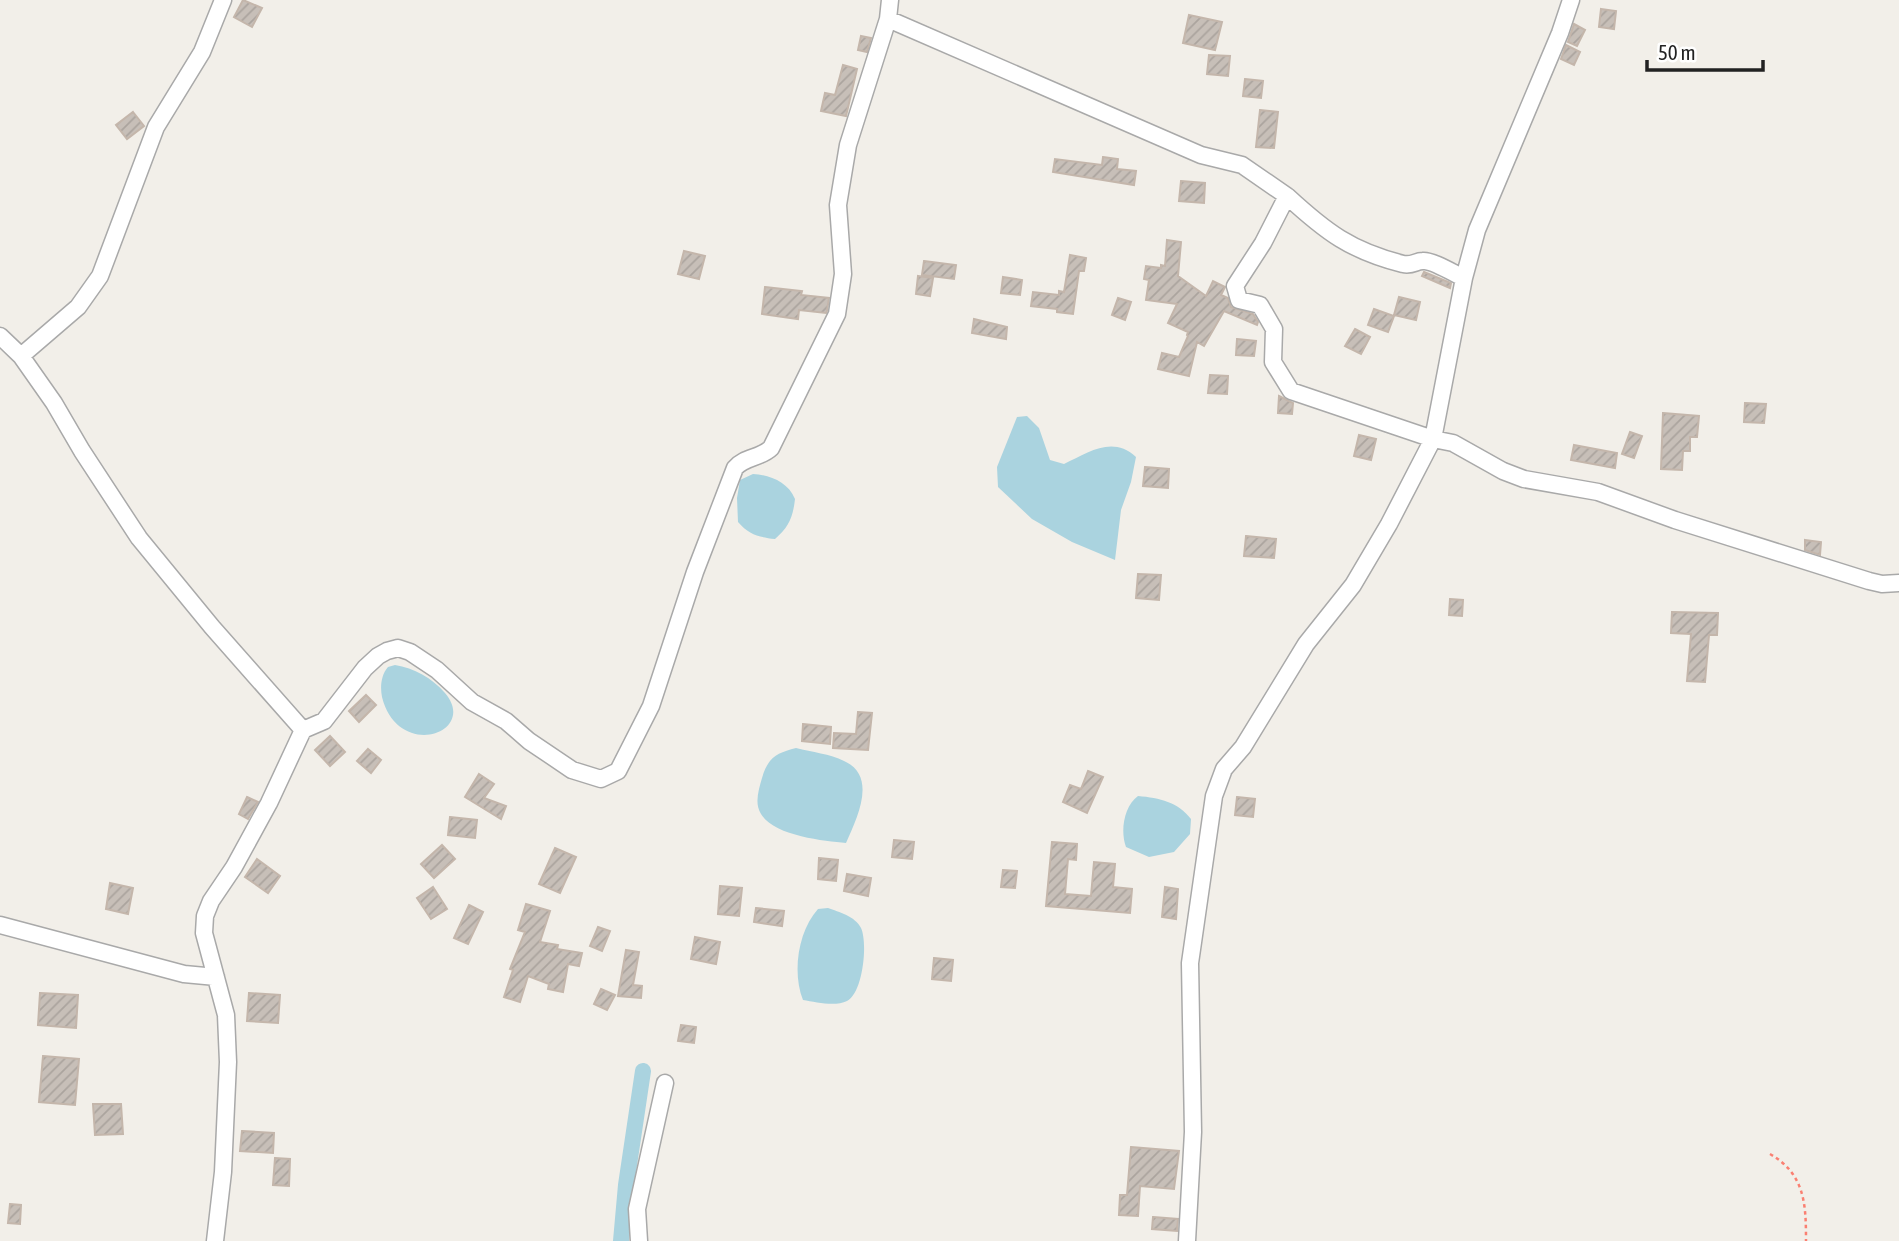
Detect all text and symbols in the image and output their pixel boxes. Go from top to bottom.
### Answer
scale bar [1647,28,1762,72]
text: 50 m [1658,40,1696,64]

